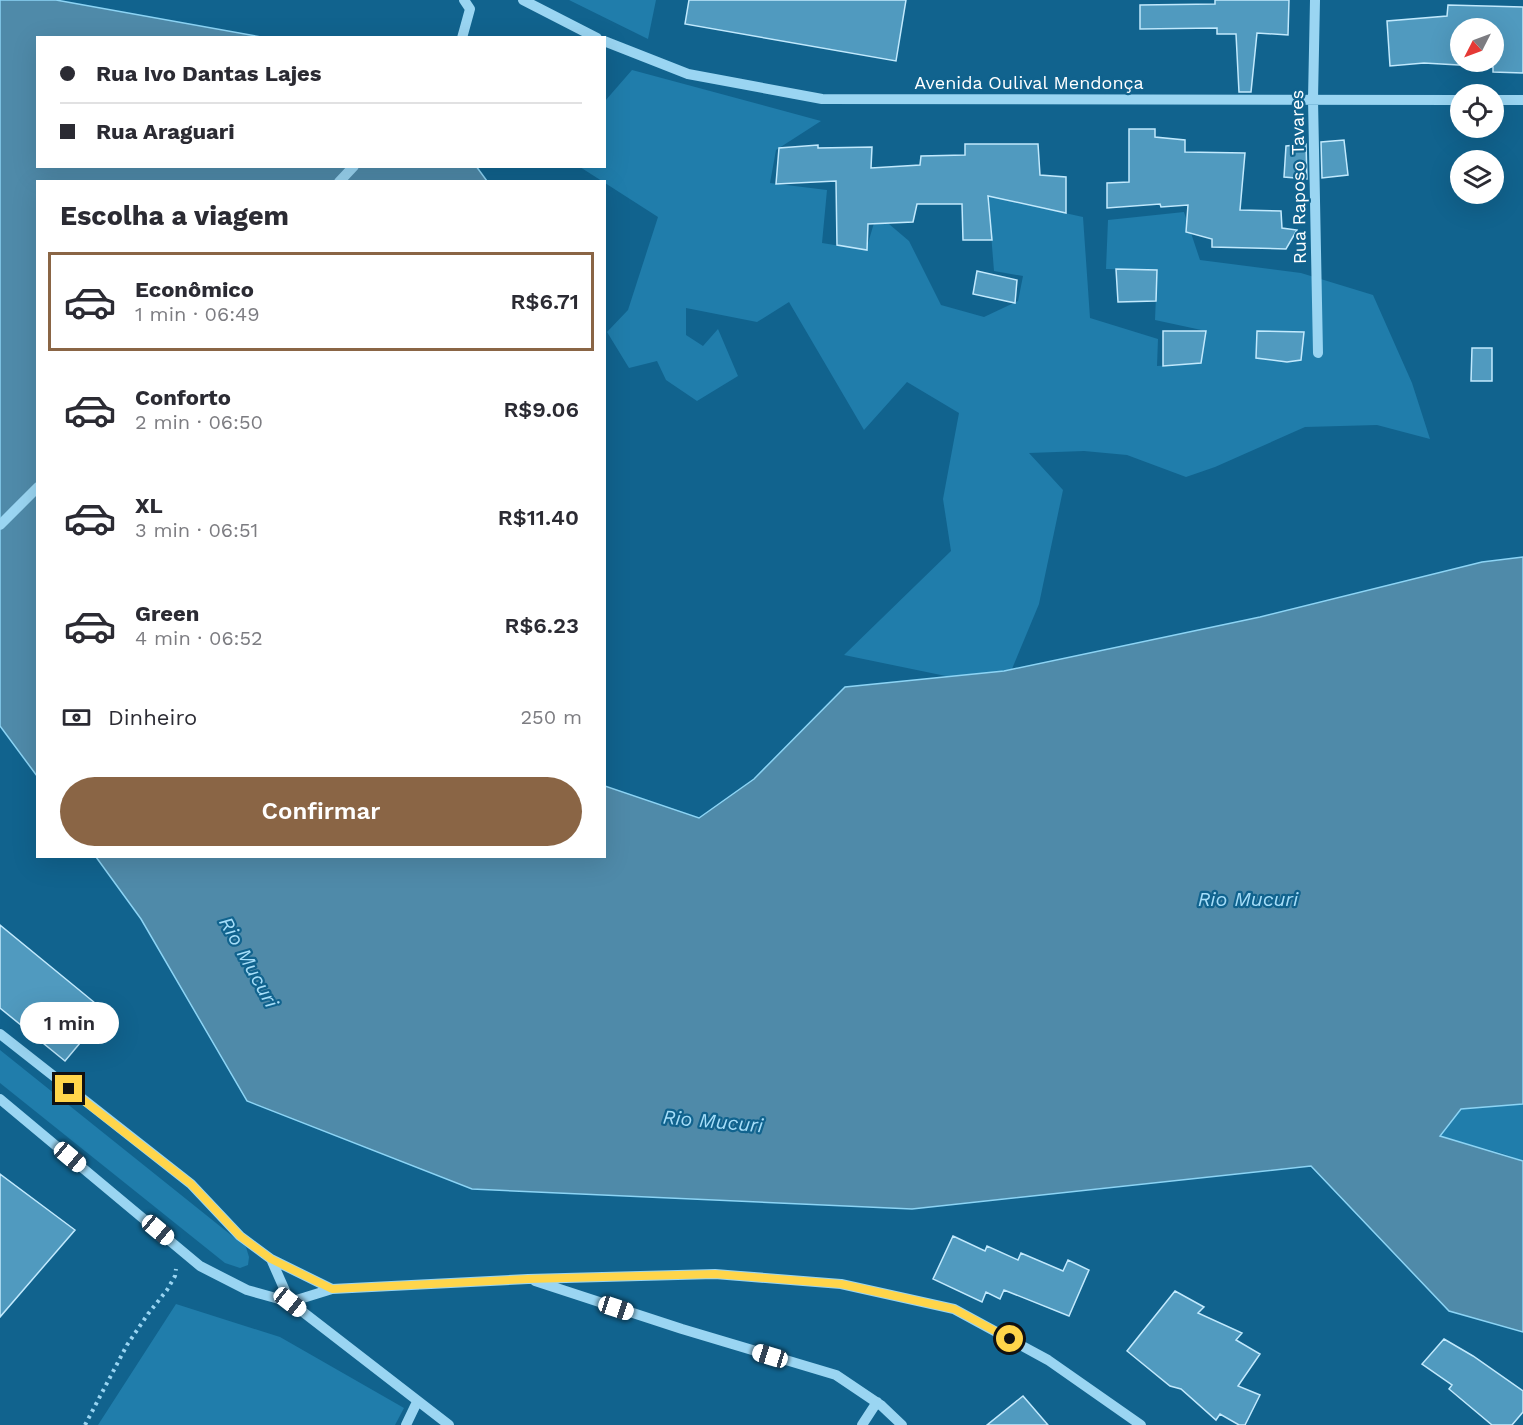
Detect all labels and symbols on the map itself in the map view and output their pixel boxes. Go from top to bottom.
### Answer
north arrow [1450,18,1504,72]
street label: Avenida Oulival Mendonça [914,72,1144,93]
street label: Rua Raposo Tavares [1286,90,1310,264]
water label: Rio Mucuri [1198,887,1299,911]
water label: Rio Mucuri [214,912,284,1013]
callout: 1 min [20,1002,118,1044]
route end [55,1075,82,1102]
water label: Rio Mucuri [662,1105,765,1137]
car [50,1139,90,1175]
car [138,1212,178,1248]
car [270,1284,310,1320]
car [596,1294,636,1322]
route start [996,1325,1023,1352]
car [750,1342,790,1370]

